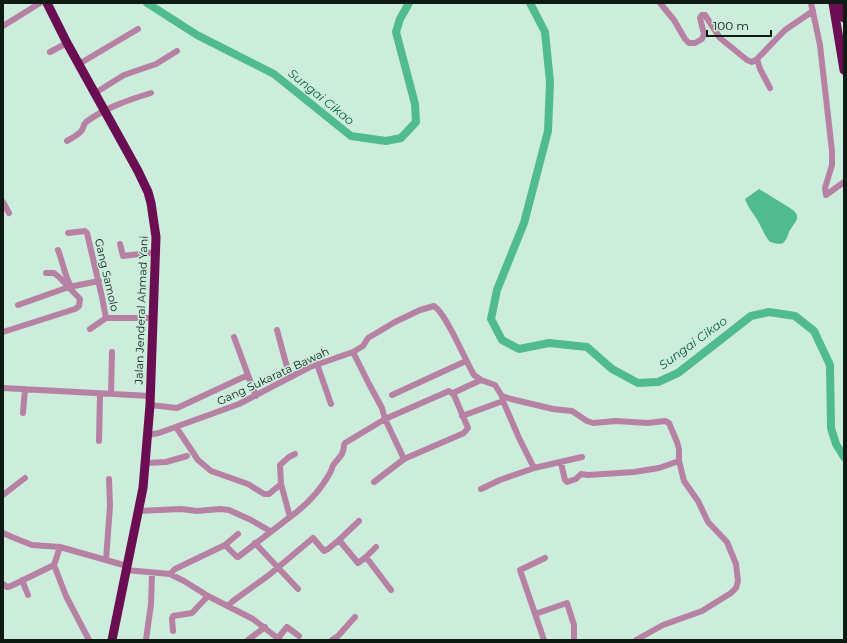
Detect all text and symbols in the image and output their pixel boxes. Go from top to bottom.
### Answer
scale bar [707,12,771,38]
text: 100 m [713,18,749,33]
water label: Sungai Cikao [285,65,358,128]
street label: Jalan Jenderal Ahmad Yani [131,235,151,386]
street label: Gang Samolo [92,237,122,313]
water label: Sungai Cikao [656,313,730,372]
street label: Gang Sukarata Bawah [215,344,331,408]

